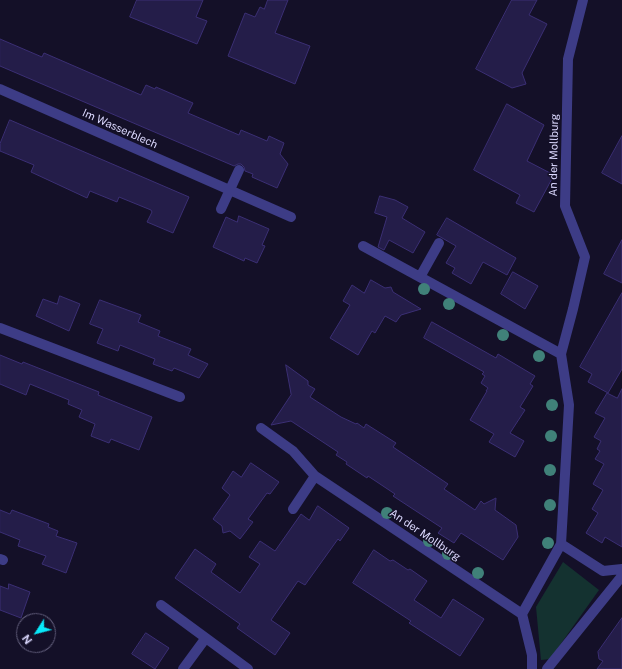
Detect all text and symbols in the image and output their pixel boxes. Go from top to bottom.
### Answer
street label: Im Wasserblech [80,106,160,152]
street label: An der Mollburg [547,113,561,197]
street label: An der Mollburg [387,506,463,564]
north arrow [16,613,56,653]
text: N [20,632,34,646]

